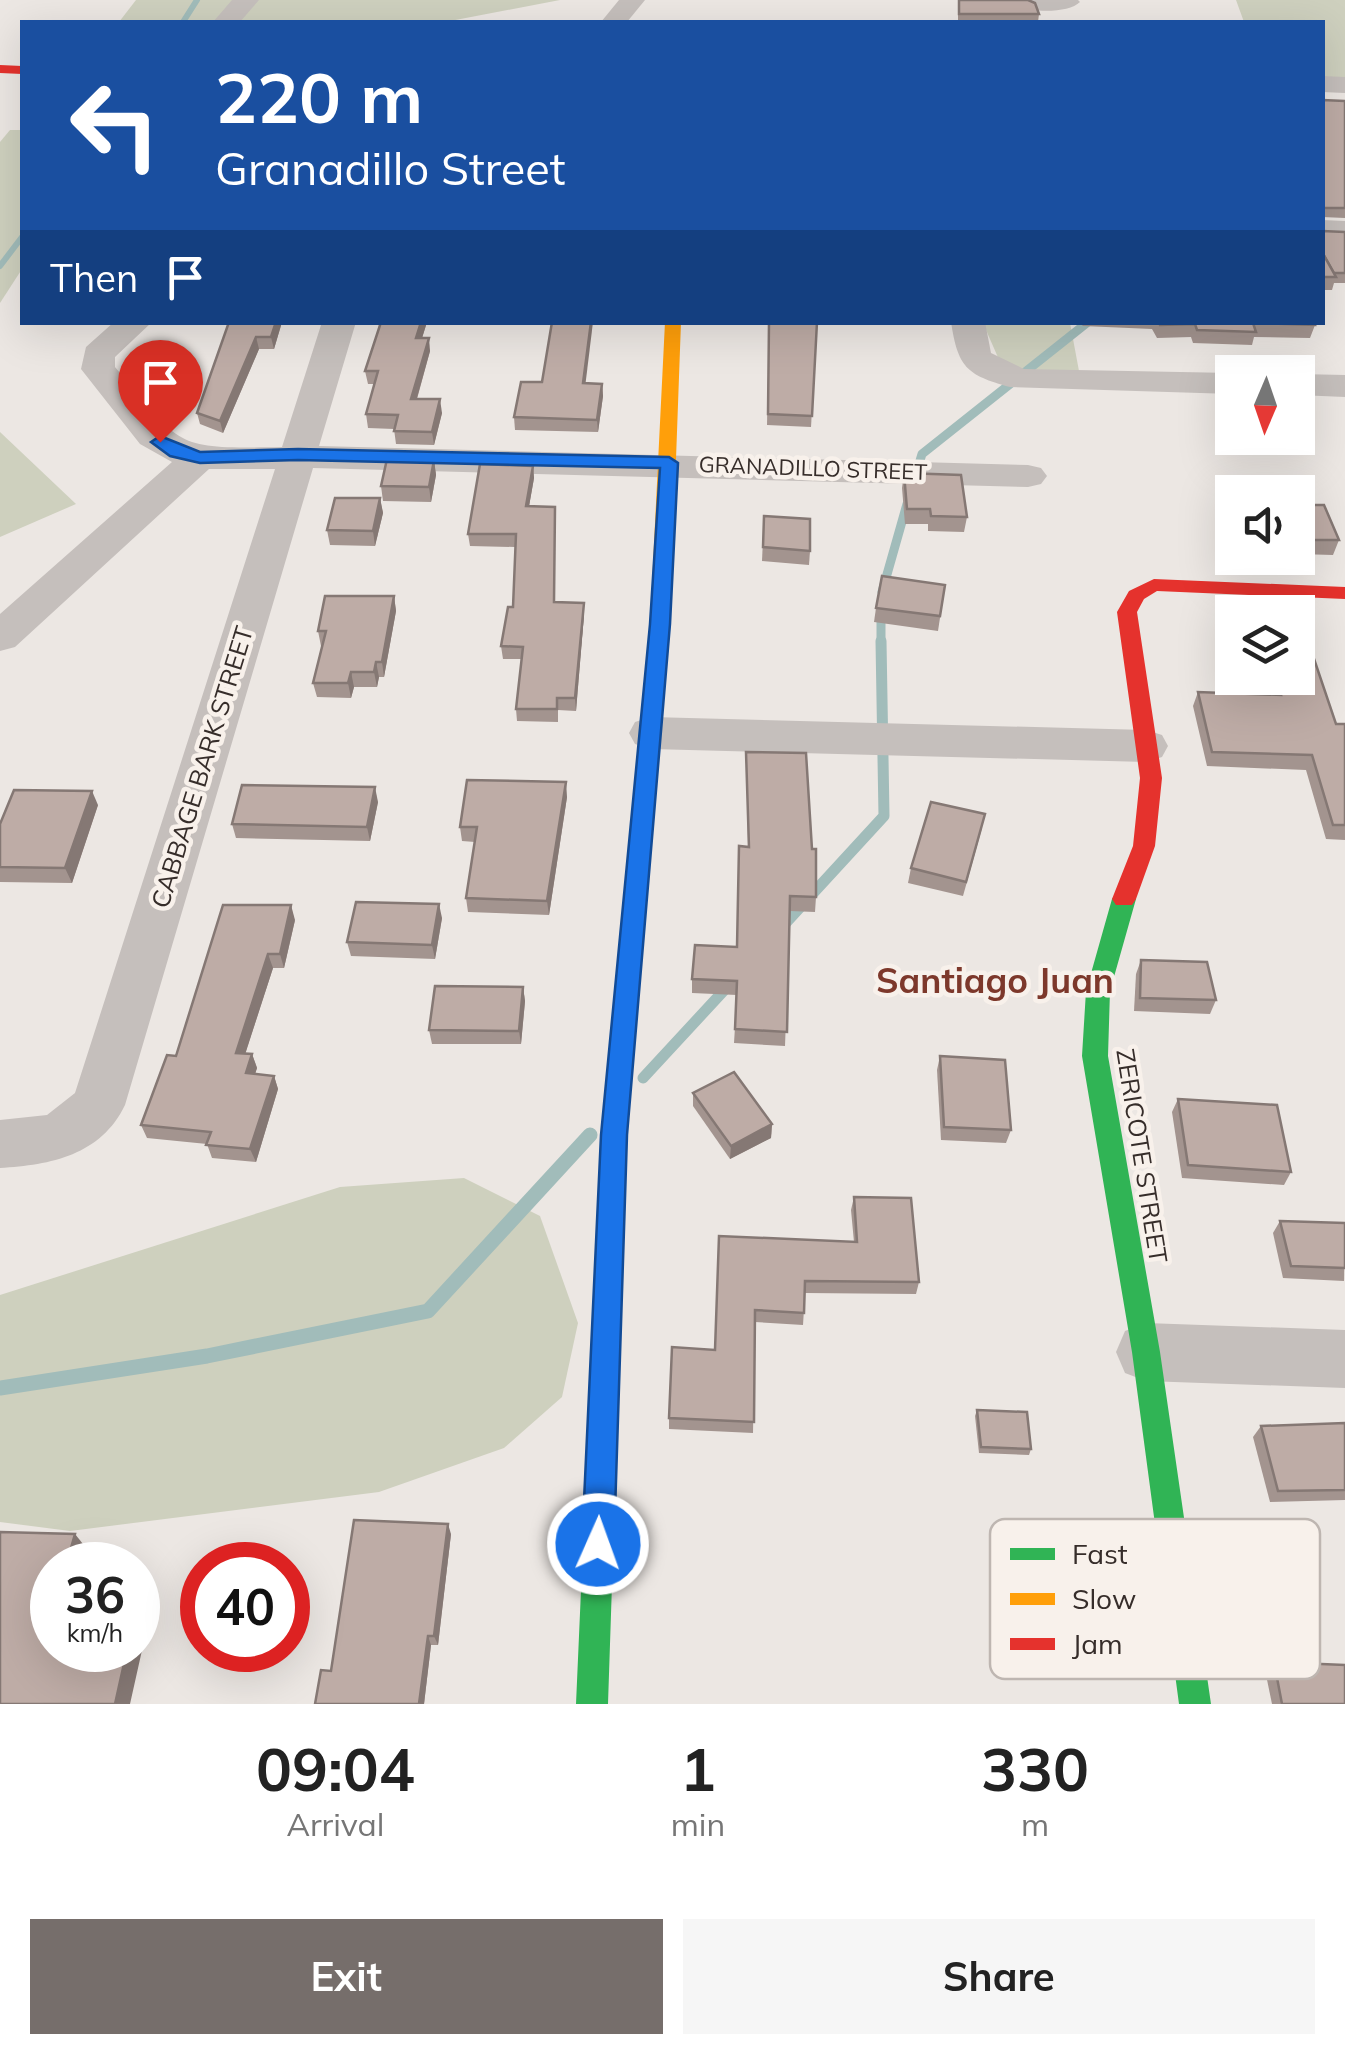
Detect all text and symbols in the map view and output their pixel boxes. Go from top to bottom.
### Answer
text: 220 m [215,53,423,141]
icon: left [50,60,180,190]
text: Granadillo Street [215,140,565,196]
icon: arrive [158,250,213,305]
text: Then [50,254,138,302]
pin [118,340,203,443]
icon: arrive [133,355,188,410]
north arrow [1215,355,1315,455]
map controls [1215,355,1315,695]
street label: GRANADILLO STREET [698,450,928,486]
button: sound [1215,475,1315,575]
button: layers [1215,595,1315,695]
street label: CABBAGE BARK STREET [144,622,259,912]
district label: Santiago Juan [876,958,1114,1002]
street label: ZERICOTE STREET [1110,1047,1175,1265]
position arrow [546,1492,650,1596]
legend [990,1519,1320,1679]
text: Fast [1072,1536,1128,1571]
speed limit sign: 40 [180,1542,310,1672]
text: 36 [65,1563,125,1626]
text: Slow [1072,1581,1136,1616]
text: km/h [67,1617,123,1648]
text: Jam [1072,1626,1123,1661]
text: 09:04 [256,1731,415,1806]
text: 1 [680,1731,716,1806]
text: 330 [981,1731,1089,1806]
text: Arrival [286,1804,384,1844]
text: min [671,1804,725,1844]
text: m [1021,1804,1049,1844]
button: Exit [30,1919,663,2034]
button: Share [683,1919,1315,2034]

